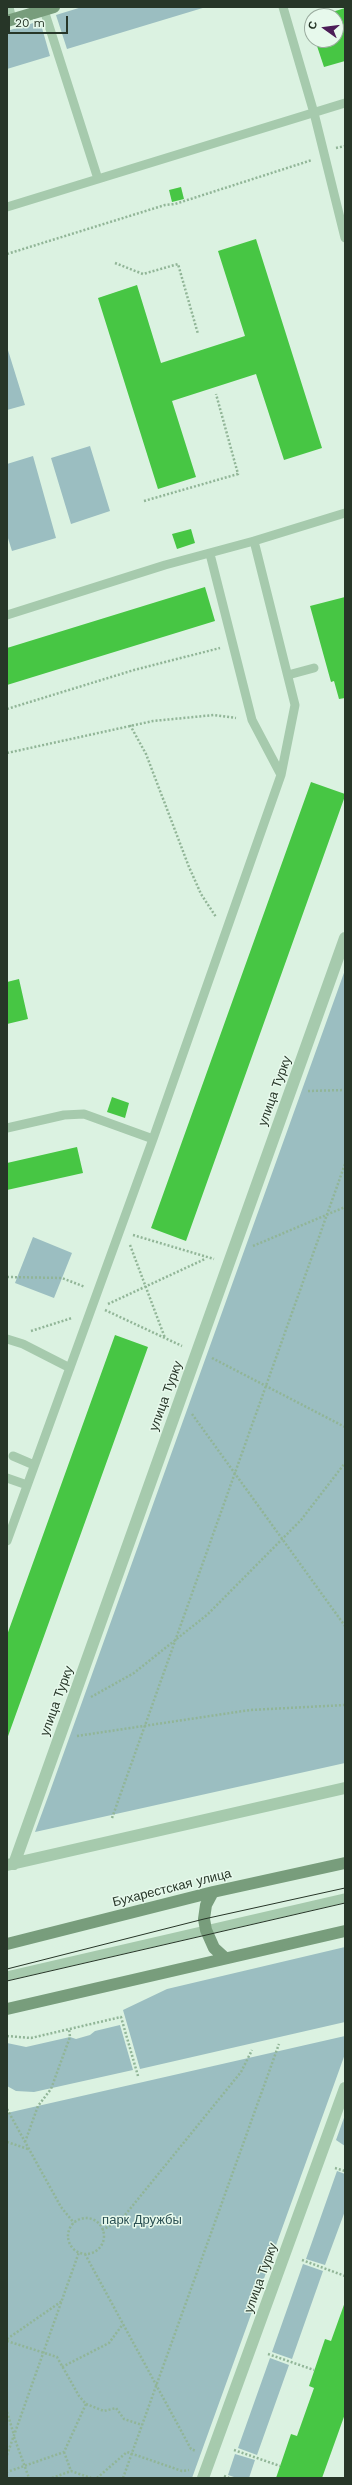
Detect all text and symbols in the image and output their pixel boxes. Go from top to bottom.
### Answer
scale bar [10,8,70,34]
north arrow [304,8,344,48]
text: 20 m [15,16,45,30]
text: С [306,20,320,31]
street label: улица Турку [255,1054,295,1128]
street label: улица Турку [146,1359,186,1433]
street label: улица Турку [37,1664,77,1738]
street label: Бухарестская улица [111,1866,233,1910]
park label: парк Дружбы [102,2212,182,2228]
street label: улица Турку [241,2241,281,2315]

